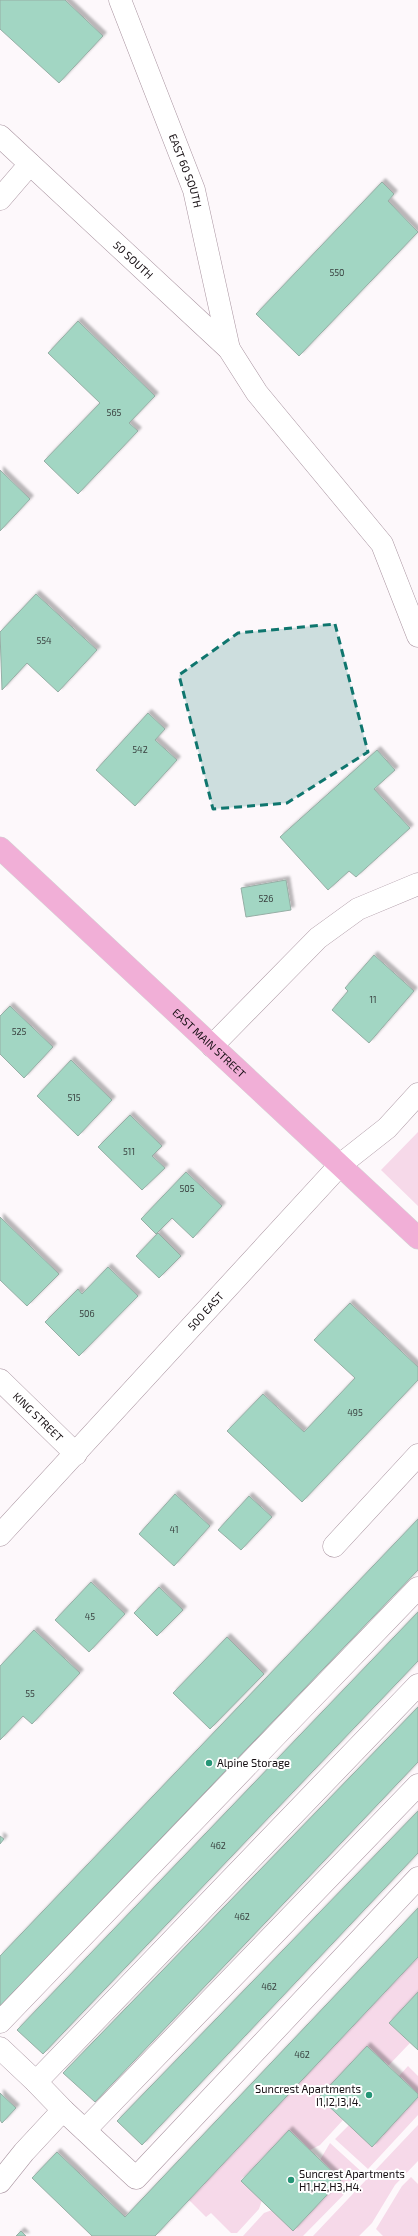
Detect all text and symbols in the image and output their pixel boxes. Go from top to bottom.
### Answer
street label: EAST 60 SOUTH [167,132,205,209]
street label: 50 SOUTH [111,238,156,281]
house number: 550 [329,267,345,278]
house number: 565 [107,407,122,418]
house number: 554 [36,635,52,646]
house number: 542 [132,744,148,755]
house number: 526 [258,893,274,904]
house number: 11 [369,994,377,1005]
street label: EAST MAIN STREET [170,1005,249,1080]
house number: 525 [12,1026,27,1037]
house number: 515 [67,1092,81,1103]
house number: 511 [123,1146,135,1157]
house number: 505 [179,1183,195,1194]
street label: 500 EAST [185,1289,226,1333]
house number: 506 [79,1308,95,1319]
street label: KING STREET [11,1389,66,1444]
house number: 495 [347,1407,363,1418]
house number: 41 [169,1524,179,1535]
house number: 45 [85,1611,95,1622]
house number: 55 [25,1688,35,1699]
place label: Alpine Storage [217,1756,290,1769]
marker: Alpine Storage [204,1758,214,1768]
house number: 462 [210,1840,226,1851]
house number: 462 [234,1911,250,1922]
house number: 462 [261,1981,277,1992]
house number: 462 [294,2049,310,2060]
place label: Suncrest Apartments I1,I2,I3,I4. [255,2082,361,2108]
marker: Suncrest Apartments I1,I2,I3,I4. [364,2090,374,2100]
place label: Suncrest Apartments H1,H2,H3,H4. [299,2167,405,2193]
marker: Suncrest Apartments H1,H2,H3,H4. [286,2175,296,2185]

